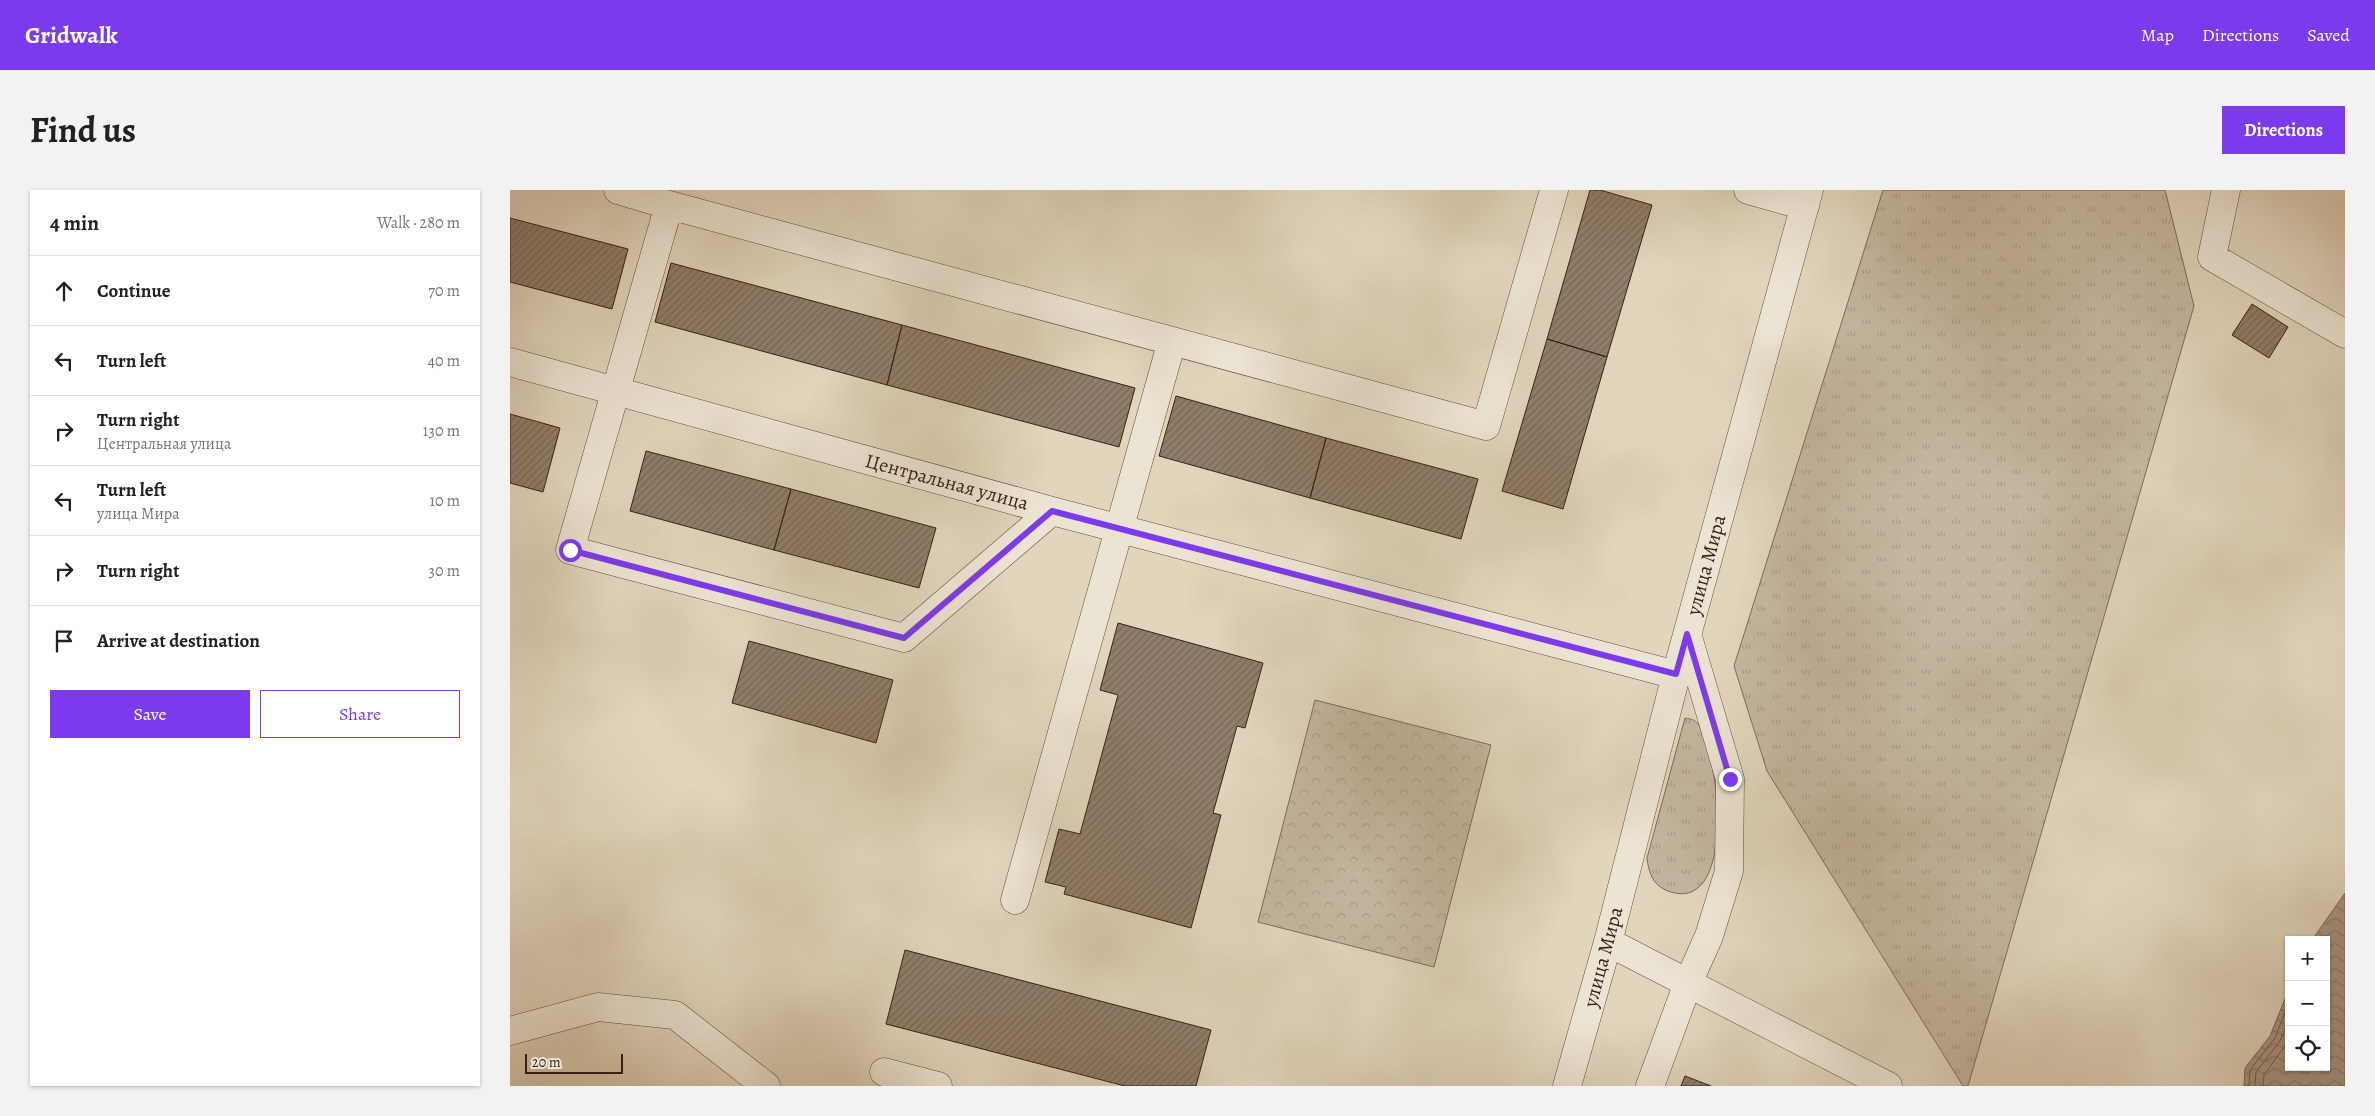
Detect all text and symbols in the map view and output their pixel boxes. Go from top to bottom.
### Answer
text: Gridwalk [25,19,118,51]
text: Map [2141,23,2174,47]
text: Directions [2202,23,2279,47]
text: Saved [2307,23,2350,47]
text: Find us [30,106,136,154]
button: Directions [2222,106,2345,154]
text: 4 min [50,209,99,237]
text: Walk · 280 m [377,212,460,234]
icon: ahead [50,277,78,305]
text: Continue [97,278,171,304]
text: 70 m [428,280,460,302]
icon: left [50,347,78,375]
text: Turn left [97,348,166,374]
text: 40 m [428,350,460,372]
text: Turn right [97,407,179,433]
icon: right [50,417,78,445]
text: 130 m [423,420,460,442]
text: Центральная улица [97,433,231,455]
street label: Центральная улица [862,447,1032,517]
text: Turn left [97,477,166,503]
icon: left [50,487,78,515]
text: 10 m [430,490,460,512]
text: улица Мира [97,503,180,525]
street label: улица Мира [1679,511,1733,619]
route start [559,539,582,562]
icon: right [50,557,78,585]
text: Turn right [97,558,179,584]
text: 30 m [428,560,460,582]
icon: arrive [50,627,78,655]
text: Arrive at destination [97,628,260,654]
button: Save [50,690,250,738]
button: Share [260,690,460,738]
route end [1719,768,1742,791]
street label: улица Мира [1576,903,1630,1011]
map controls [2285,936,2330,1071]
button: + [2285,936,2330,981]
button: − [2285,981,2330,1026]
button: locate [2285,1026,2330,1071]
scale bar [525,1051,622,1074]
text: 20 m [532,1053,561,1072]

